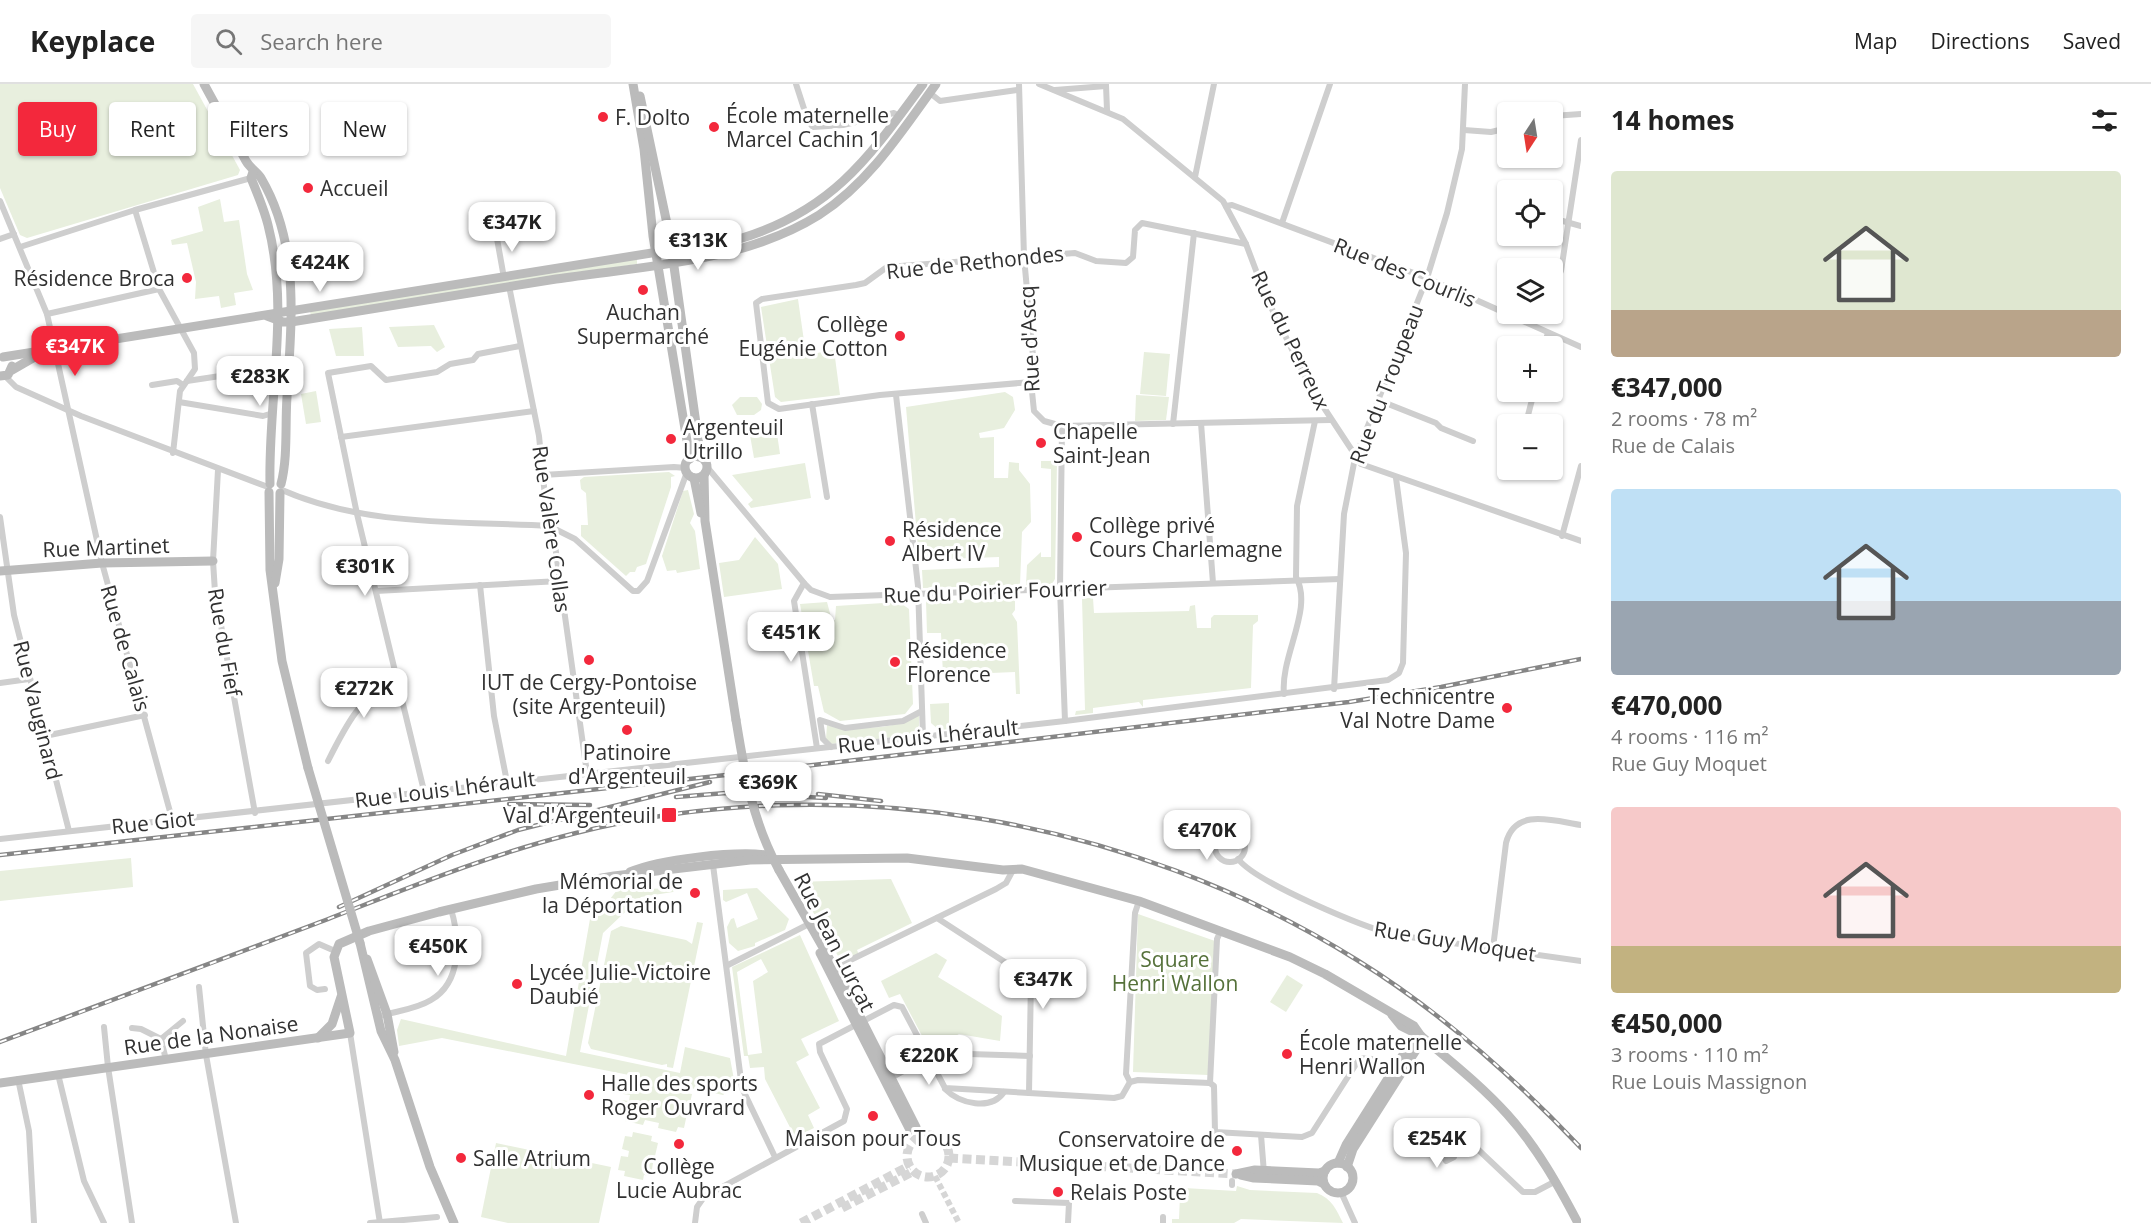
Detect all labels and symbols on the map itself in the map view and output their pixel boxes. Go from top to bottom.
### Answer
place label: École maternelle Marcel Cachin 1 [726,101,889,153]
north arrow [1497,102,1563,168]
place label: F. Dolto [615,103,690,131]
marker: F. Dolto [596,110,610,124]
marker: École maternelle Marcel Cachin 1 [707,120,721,134]
place label: Accueil [320,174,389,202]
marker: Accueil [301,181,315,195]
pin: €347K [470,202,554,253]
pin: €313K [656,220,740,271]
street label: Rue des Courlis [1330,231,1480,313]
street label: Rue de Rethondes [885,239,1065,285]
pin: €424K [278,242,362,293]
place label: Résidence Broca [14,264,175,292]
street label: Rue du Perreux [1245,266,1337,414]
marker: Résidence Broca [180,271,194,285]
marker: Auchan Supermarché [636,283,650,297]
street label: Rue d'Ascq [1012,285,1046,393]
place label: Auchan Supermarché [577,298,709,350]
street label: Rue du Troupeau [1343,300,1429,468]
place label: Collège Eugénie Cotton [738,310,888,362]
pin: €347K [33,326,117,377]
marker: Collège Eugénie Cotton [893,329,907,343]
pin: €283K [218,356,302,407]
place label: Argenteuil Utrillo [683,413,784,465]
place label: Chapelle Saint-Jean [1053,417,1151,469]
marker: Argenteuil Utrillo [664,432,678,446]
marker: Chapelle Saint-Jean [1034,436,1048,450]
street label: Rue Valère Collas [526,444,578,614]
place label: Collège privé Cours Charlemagne [1089,511,1282,563]
place label: Résidence Albert IV [902,515,1001,567]
marker: Collège privé Cours Charlemagne [1070,530,1084,544]
street label: Rue Martinet [42,531,170,563]
marker: Résidence Albert IV [883,534,897,548]
pin: €301K [323,546,407,597]
street label: Rue du Poirier Fourrier [883,573,1108,609]
street label: Rue de Calais [95,581,157,715]
street label: Rue du Fief [202,586,249,700]
pin: €451K [749,612,833,663]
place label: Résidence Florence [907,636,1006,688]
street label: Rue Vauginard [7,637,69,783]
marker: IUT de Cergy-Pontoise (site Argenteuil) [582,653,596,667]
marker: Résidence Florence [888,655,902,669]
pin: €272K [322,668,406,719]
place label: IUT de Cergy-Pontoise (site Argenteuil) [481,668,697,720]
place label: Technicentre Val Notre Dame [1340,682,1495,734]
marker: Technicentre Val Notre Dame [1500,701,1514,715]
street label: Rue Louis Lhérault [836,713,1020,759]
marker: Patinoire d'Argenteuil [620,723,634,737]
place label: Patinoire d'Argenteuil [568,738,686,790]
pin: €369K [726,762,810,813]
street label: Rue Louis Lhérault [353,764,537,814]
place label: Val d'Argenteuil [503,801,656,829]
street label: Rue Giot [110,804,196,840]
marker: Val d'Argenteuil [660,806,678,824]
pin: €470K [1165,810,1249,861]
place label: Mémorial de la Déportation [542,867,683,919]
street label: Rue Jean Lurçat [788,868,882,1016]
marker: Mémorial de la Déportation [688,886,702,900]
street label: Rue Guy Moquet [1372,914,1538,968]
pin: €450K [396,926,480,977]
park label: Square Henri Wallon [1112,945,1238,997]
place label: Lycée Julie-Victoire Daubié [529,958,711,1010]
pin: €347K [1001,959,1085,1010]
marker: Lycée Julie-Victoire Daubié [510,977,524,991]
street label: Rue de la Nonaise [122,1009,300,1061]
place label: École maternelle Henri Wallon [1299,1028,1462,1080]
pin: €220K [887,1035,971,1086]
marker: École maternelle Henri Wallon [1280,1047,1294,1061]
place label: Halle des sports Roger Ouvrard [601,1069,758,1121]
marker: Halle des sports Roger Ouvrard [582,1088,596,1102]
marker: Maison pour Tous [866,1109,880,1123]
pin: €254K [1395,1118,1479,1169]
place label: Maison pour Tous [785,1124,961,1152]
place label: Conservatoire de Musique et de Dance [1018,1125,1225,1177]
marker: Collège Lucie Aubrac [672,1137,686,1151]
place label: Salle Atrium [473,1144,591,1172]
marker: Conservatoire de Musique et de Dance [1230,1144,1244,1158]
marker: Salle Atrium [454,1151,468,1165]
place label: Collège Lucie Aubrac [616,1152,742,1204]
place label: Relais Poste [1070,1178,1187,1206]
marker: Relais Poste [1051,1185,1065,1199]

